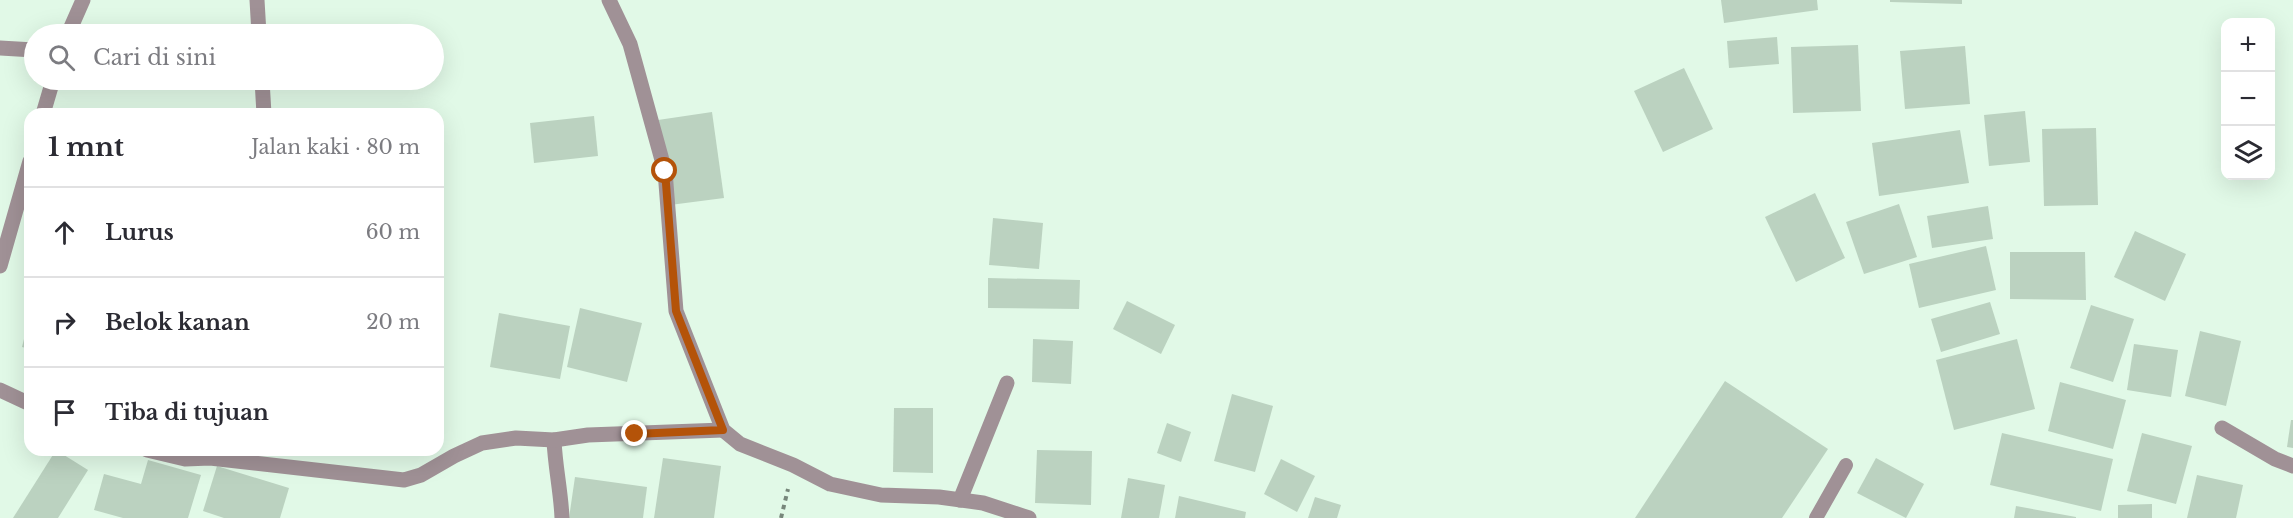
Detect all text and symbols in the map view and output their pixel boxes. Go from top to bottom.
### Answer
map controls [2221,18,2275,180]
button: + [2221,18,2275,72]
search box [24,24,444,90]
icon: search [45,41,78,74]
text: Cari di sini [93,44,216,71]
button: − [2221,72,2275,126]
button: layers [2221,126,2275,180]
text: 1 mnt [48,131,124,163]
text: Jalan kaki · 80 m [251,135,420,159]
route start [651,157,677,183]
icon: ahead [48,216,81,249]
text: Lurus [105,219,174,246]
text: 60 m [366,220,420,244]
icon: right [48,306,81,339]
text: Belok kanan [105,309,250,336]
text: 20 m [366,310,420,334]
icon: arrive [48,396,81,429]
text: Tiba di tujuan [105,399,269,426]
route end [621,420,647,446]

